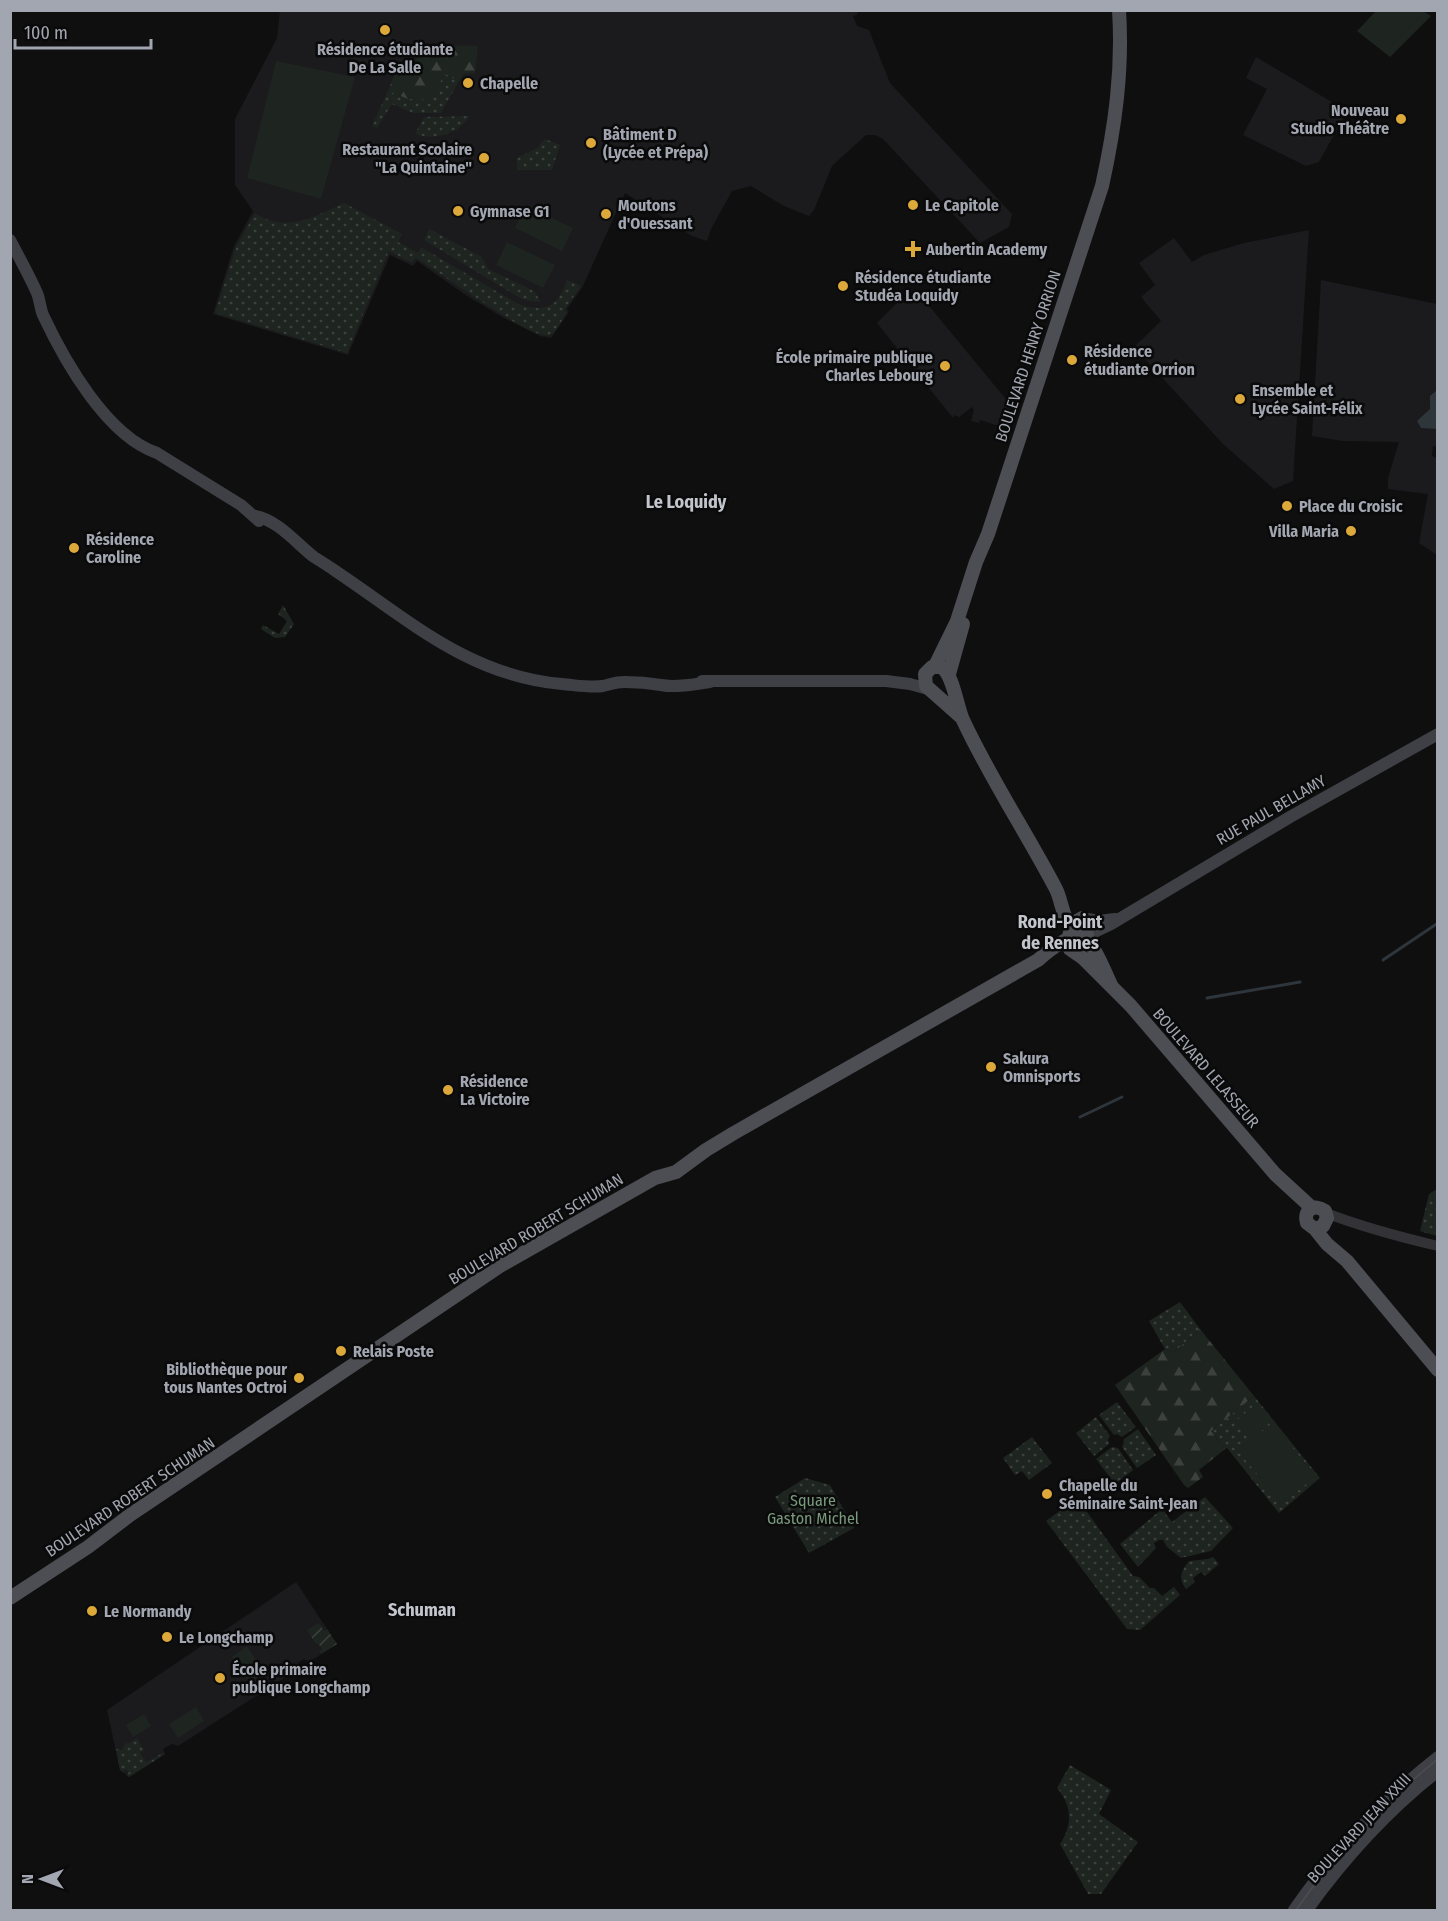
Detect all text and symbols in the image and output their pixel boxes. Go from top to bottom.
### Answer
scale bar [15,12,152,50]
text: 100 m [24,22,68,44]
marker: Résidence étudiante De La Salle [378,23,392,37]
place label: Résidence étudiante De La Salle [317,40,453,77]
place label: Chapelle [480,74,538,93]
marker: Chapelle [461,76,475,90]
place label: Nouveau Studio Théâtre [1291,101,1389,138]
marker: Nouveau Studio Théâtre [1394,112,1408,126]
place label: Bâtiment D (Lycée et Prépa) [603,125,708,162]
marker: Bâtiment D (Lycée et Prépa) [584,136,598,150]
place label: Restaurant Scolaire "La Quintaine" [342,140,472,177]
marker: Restaurant Scolaire "La Quintaine" [477,151,491,165]
place label: Moutons d'Ouessant [618,196,693,233]
place label: Le Capitole [925,196,999,215]
marker: Le Capitole [906,198,920,212]
place label: Gymnase G1 [470,202,550,221]
marker: Gymnase G1 [451,204,465,218]
marker: Moutons d'Ouessant [599,207,613,221]
marker: Aubertin Academy [904,240,922,258]
place label: Aubertin Academy [925,240,1048,259]
place label: Résidence étudiante Studéa Loquidy [855,268,991,305]
street label: BOULEVARD HENRY ORRION [991,268,1065,444]
marker: Résidence étudiante Studéa Loquidy [836,279,850,293]
place label: Résidence étudiante Orrion [1084,342,1195,379]
place label: École primaire publique Charles Lebourg [776,347,933,385]
marker: Résidence étudiante Orrion [1065,353,1079,367]
marker: École primaire publique Charles Lebourg [938,359,952,373]
place label: Ensemble et Lycée Saint-Félix [1252,381,1363,418]
marker: Ensemble et Lycée Saint-Félix [1233,392,1247,406]
district label: Le Loquidy [646,491,727,513]
place label: Place du Croisic [1299,497,1403,516]
marker: Place du Croisic [1280,499,1294,513]
place label: Villa Maria [1268,522,1339,541]
marker: Villa Maria [1344,524,1358,538]
place label: Résidence Caroline [86,530,154,567]
marker: Résidence Caroline [67,541,81,555]
street label: RUE PAUL BELLAMY [1213,771,1329,849]
district label: Rond-Point de Rennes [1018,911,1103,954]
street label: BOULEVARD LELASSEUR [1149,1004,1263,1132]
place label: Sakura Omnisports [1003,1049,1081,1086]
marker: Sakura Omnisports [984,1060,998,1074]
place label: Résidence La Victoire [460,1072,530,1109]
marker: Résidence La Victoire [441,1083,455,1097]
street label: BOULEVARD ROBERT SCHUMAN [445,1169,627,1289]
place label: Relais Poste [353,1342,434,1361]
marker: Relais Poste [334,1344,348,1358]
place label: Bibliothèque pour tous Nantes Octroi [164,1360,287,1397]
marker: Bibliothèque pour tous Nantes Octroi [292,1371,306,1385]
street label: BOULEVARD ROBERT SCHUMAN [42,1433,218,1561]
place label: Chapelle du Séminaire Saint-Jean [1059,1476,1198,1513]
marker: Chapelle du Séminaire Saint-Jean [1040,1487,1054,1501]
park label: Square Gaston Michel [767,1491,859,1528]
district label: Schuman [388,1599,456,1621]
place label: Le Normandy [104,1602,192,1621]
marker: Le Normandy [85,1604,99,1618]
place label: Le Longchamp [179,1628,274,1647]
marker: Le Longchamp [160,1630,174,1644]
place label: École primaire publique Longchamp [232,1659,371,1697]
marker: École primaire publique Longchamp [213,1671,227,1685]
street label: BOULEVARD JEAN XXIII [1303,1769,1415,1887]
north arrow [12,1849,72,1909]
text: N [18,1874,37,1884]

